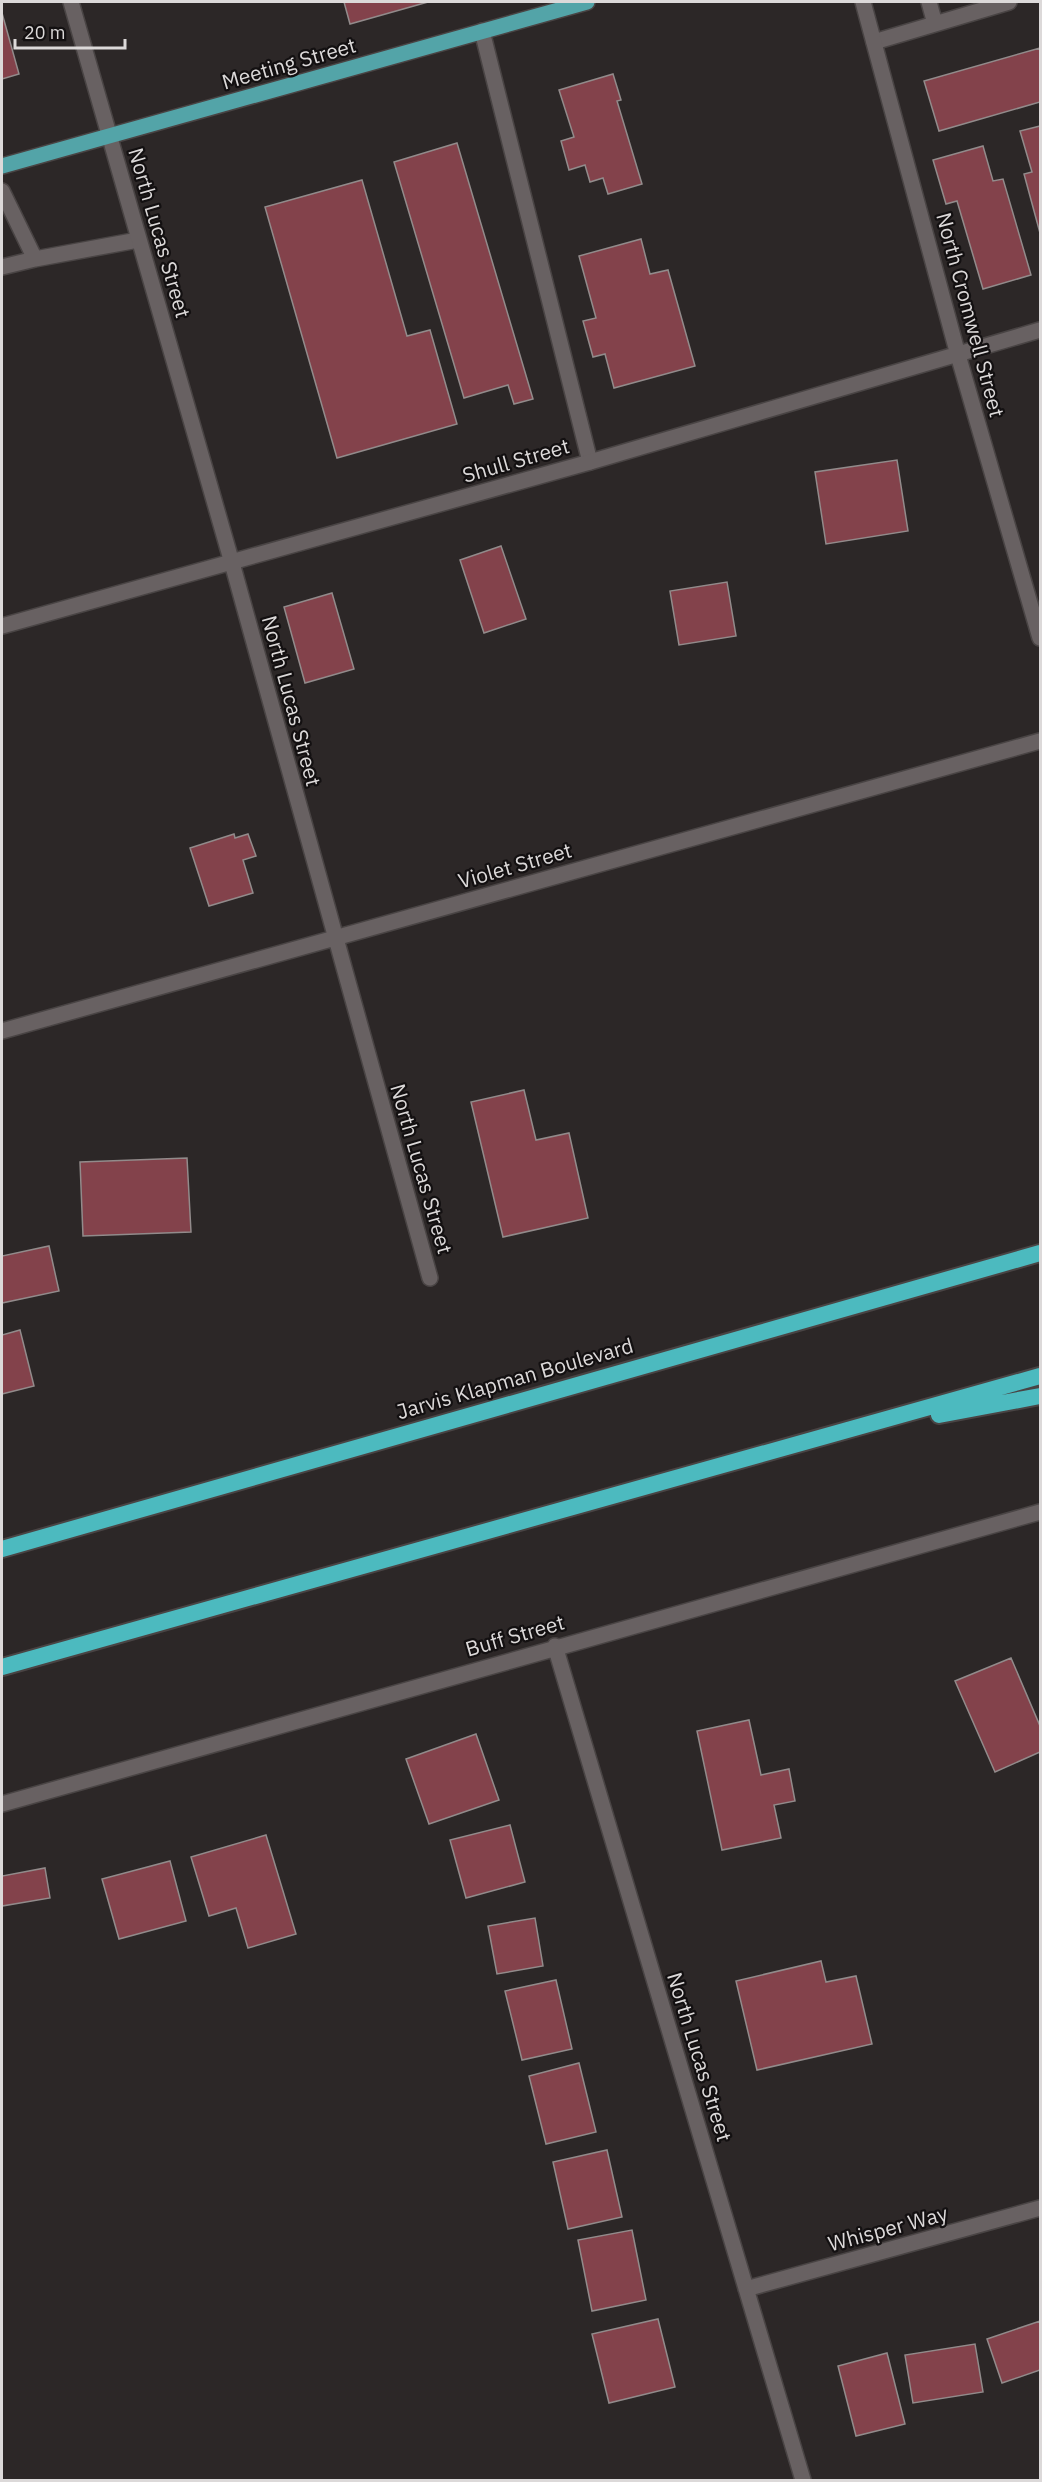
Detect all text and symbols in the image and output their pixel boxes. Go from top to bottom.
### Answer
scale bar [15,12,124,50]
text: 20 m [24,21,66,44]
street label: Meeting Street [218,31,359,96]
street label: North Lucas Street [122,145,198,321]
street label: North Cromwell Street [930,209,1012,420]
street label: Shull Street [459,431,572,489]
street label: North Lucas Street [256,612,328,789]
street label: Violet Street [455,835,575,895]
street label: North Lucas Street [384,1081,460,1257]
street label: Jarvis Klapman Boulevard [393,1331,636,1425]
street label: Buff Street [462,1608,568,1663]
street label: North Lucas Street [661,1969,739,2145]
street label: Whisper Way [825,2199,951,2257]

